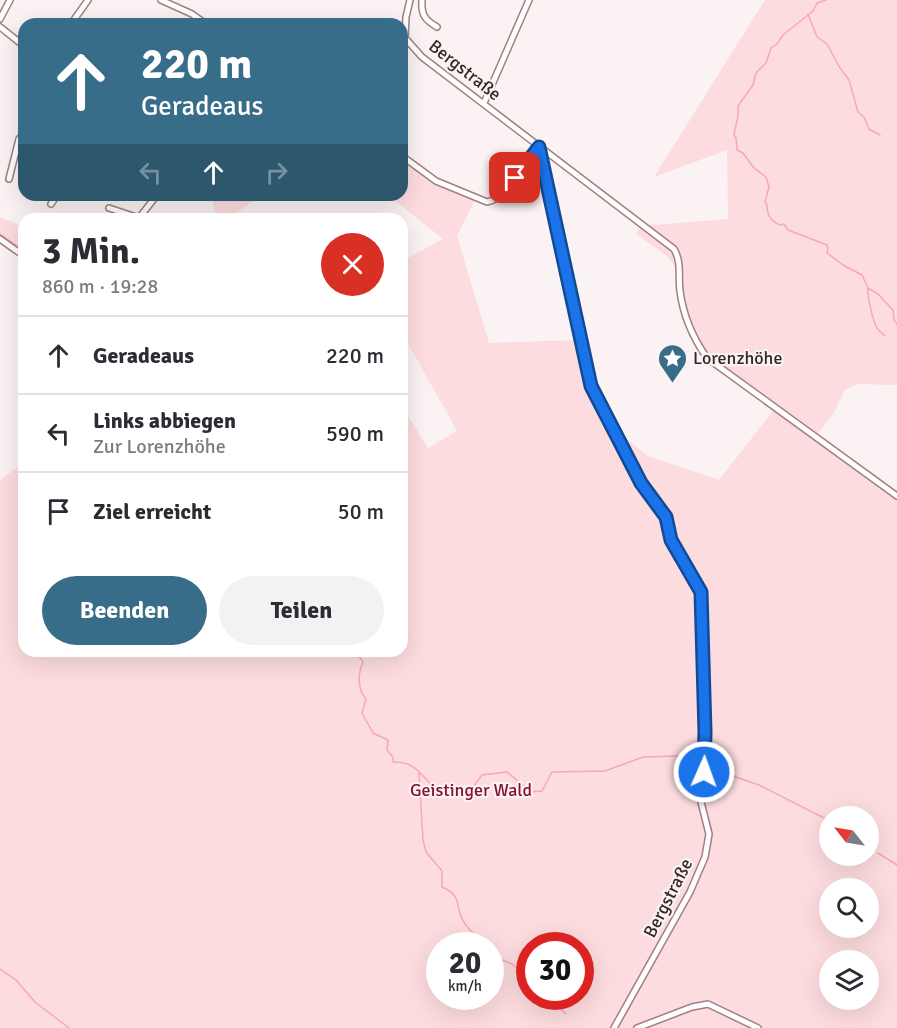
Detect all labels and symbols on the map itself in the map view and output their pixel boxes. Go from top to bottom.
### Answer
street label: Bergstraße [424,35,506,105]
pin [489,152,540,203]
place icon: Lorenzhöhe [656,342,688,384]
place label: Lorenzhöhe [693,347,782,369]
position arrow [672,740,736,804]
park label: Geistinger Wald [410,779,532,801]
north arrow [819,806,879,866]
street label: Bergstraße [639,855,697,941]
speed limit sign: 30 [516,932,594,1010]

